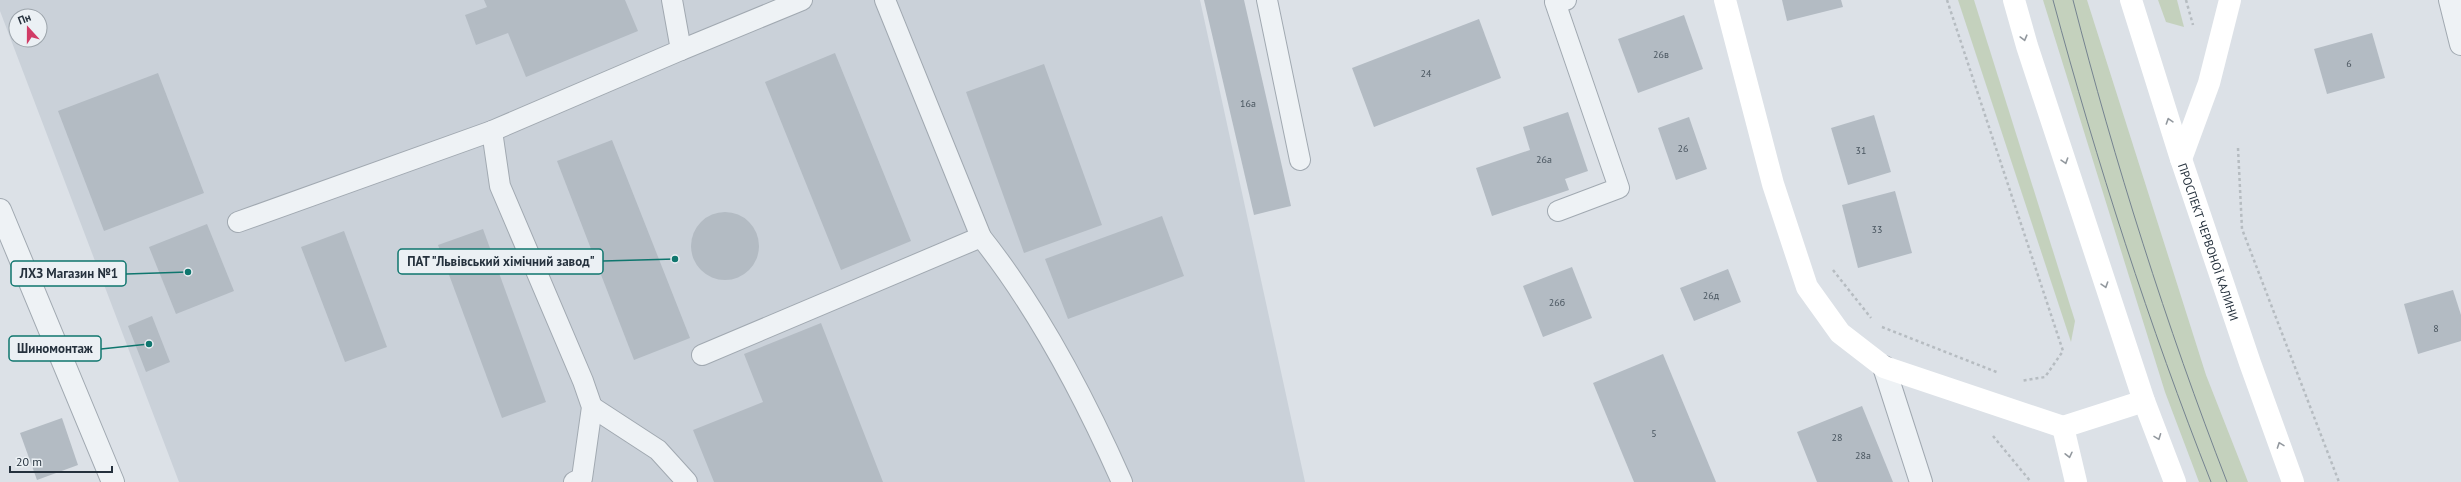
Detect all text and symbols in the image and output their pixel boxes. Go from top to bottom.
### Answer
north arrow [8,8,48,48]
text: Пн [16,10,33,28]
one-way arrow [2020,34,2028,41]
house number: 26в [1653,48,1669,61]
house number: 6 [2346,57,2352,70]
house number: 24 [1421,67,1432,80]
house number: 16а [1240,97,1256,110]
one-way arrow [2165,118,2174,125]
house number: 26 [1678,142,1688,155]
house number: 31 [1856,144,1866,157]
house number: 26а [1536,153,1552,166]
one-way arrow [2060,158,2069,165]
street label: ПРОСПЕКТ ЧЕРВОНОЇ КАЛИНИ [2175,161,2243,322]
house number: 33 [1872,223,1882,236]
callout: ПАТ "Львівський хімічний завод" [398,249,603,274]
text: ПАТ "Львівський хімічний завод" [407,253,595,270]
callout: ЛХЗ Магазин №1 [11,261,126,286]
text: ЛХЗ Магазин №1 [19,265,118,282]
one-way arrow [2101,281,2109,288]
house number: 26д [1703,289,1720,302]
house number: 26б [1549,296,1565,309]
house number: 8 [2433,322,2439,335]
callout: Шиномонтаж [9,336,101,361]
text: Шиномонтаж [17,340,94,357]
house number: 5 [1651,427,1657,440]
house number: 28 [1832,431,1842,444]
one-way arrow [2153,434,2161,441]
one-way arrow [2276,442,2285,449]
scale bar [10,448,112,474]
house number: 28а [1855,449,1871,462]
one-way arrow [2065,451,2073,458]
text: 20 m [16,454,42,469]

